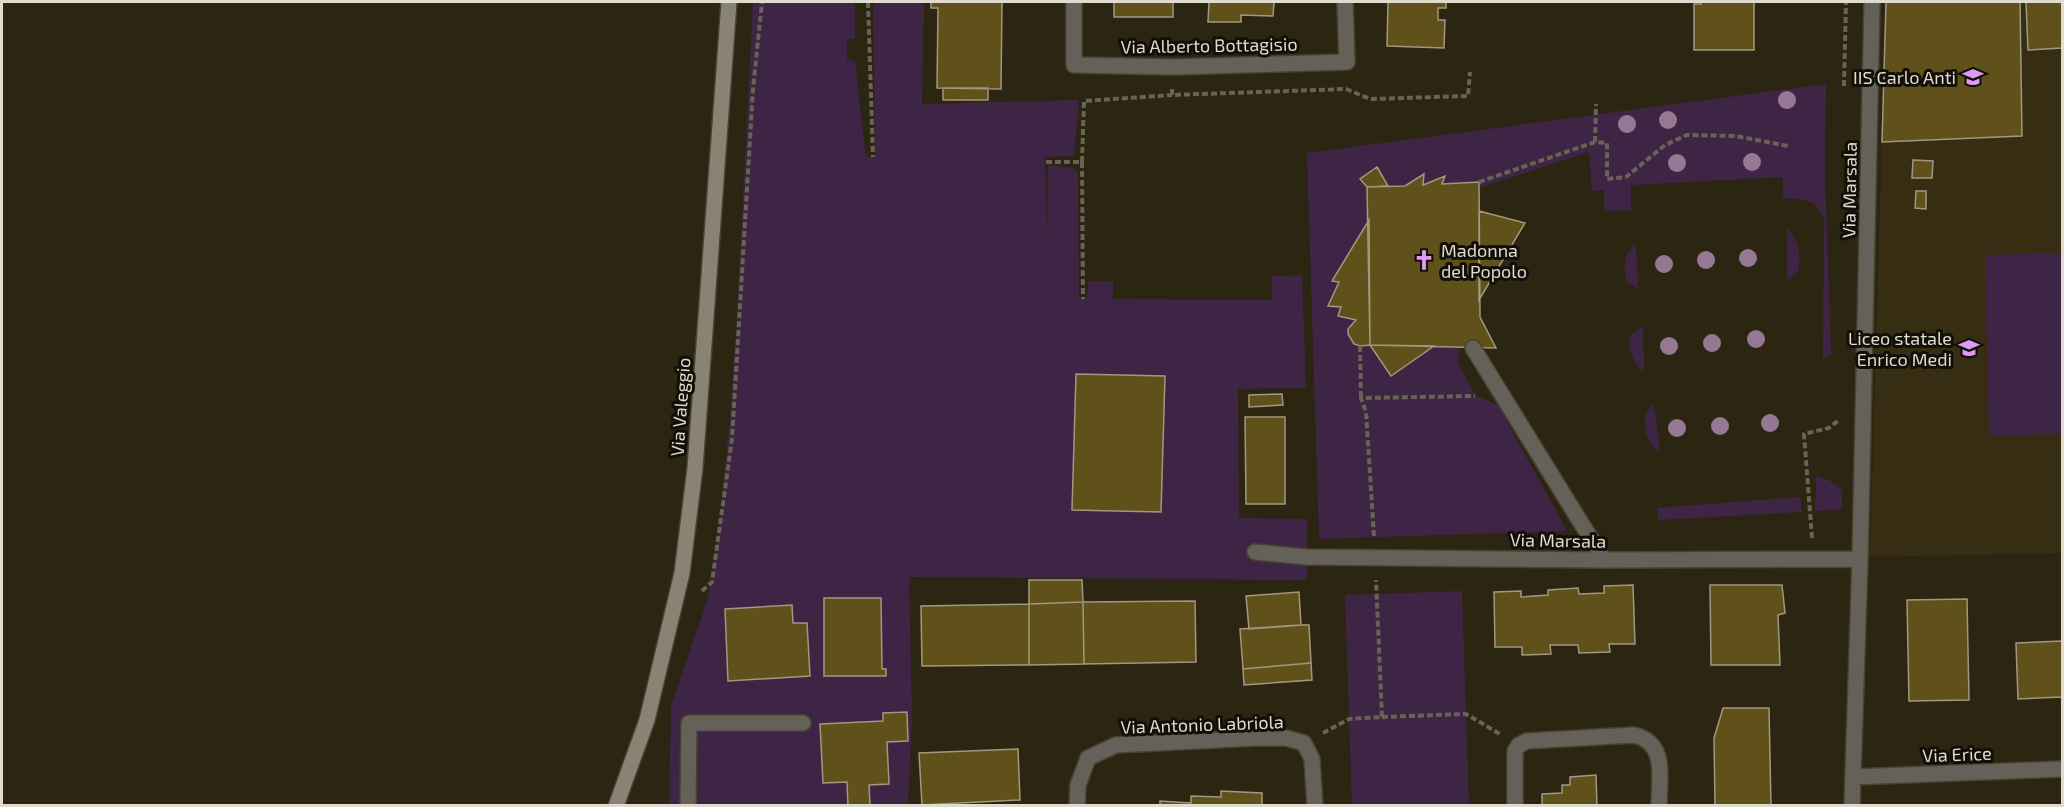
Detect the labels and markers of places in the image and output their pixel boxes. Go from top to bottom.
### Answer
school or university icon: IIS Carlo Anti [1961,65,1985,89]
place label: IIS Carlo Anti [1853,66,1956,88]
place label: Madonna del Popolo [1441,239,1527,282]
church icon: Madonna del Popolo [1412,248,1436,272]
place label: Liceo statale Enrico Medi [1848,327,1952,370]
school or university icon: Liceo statale Enrico Medi [1957,336,1981,360]

